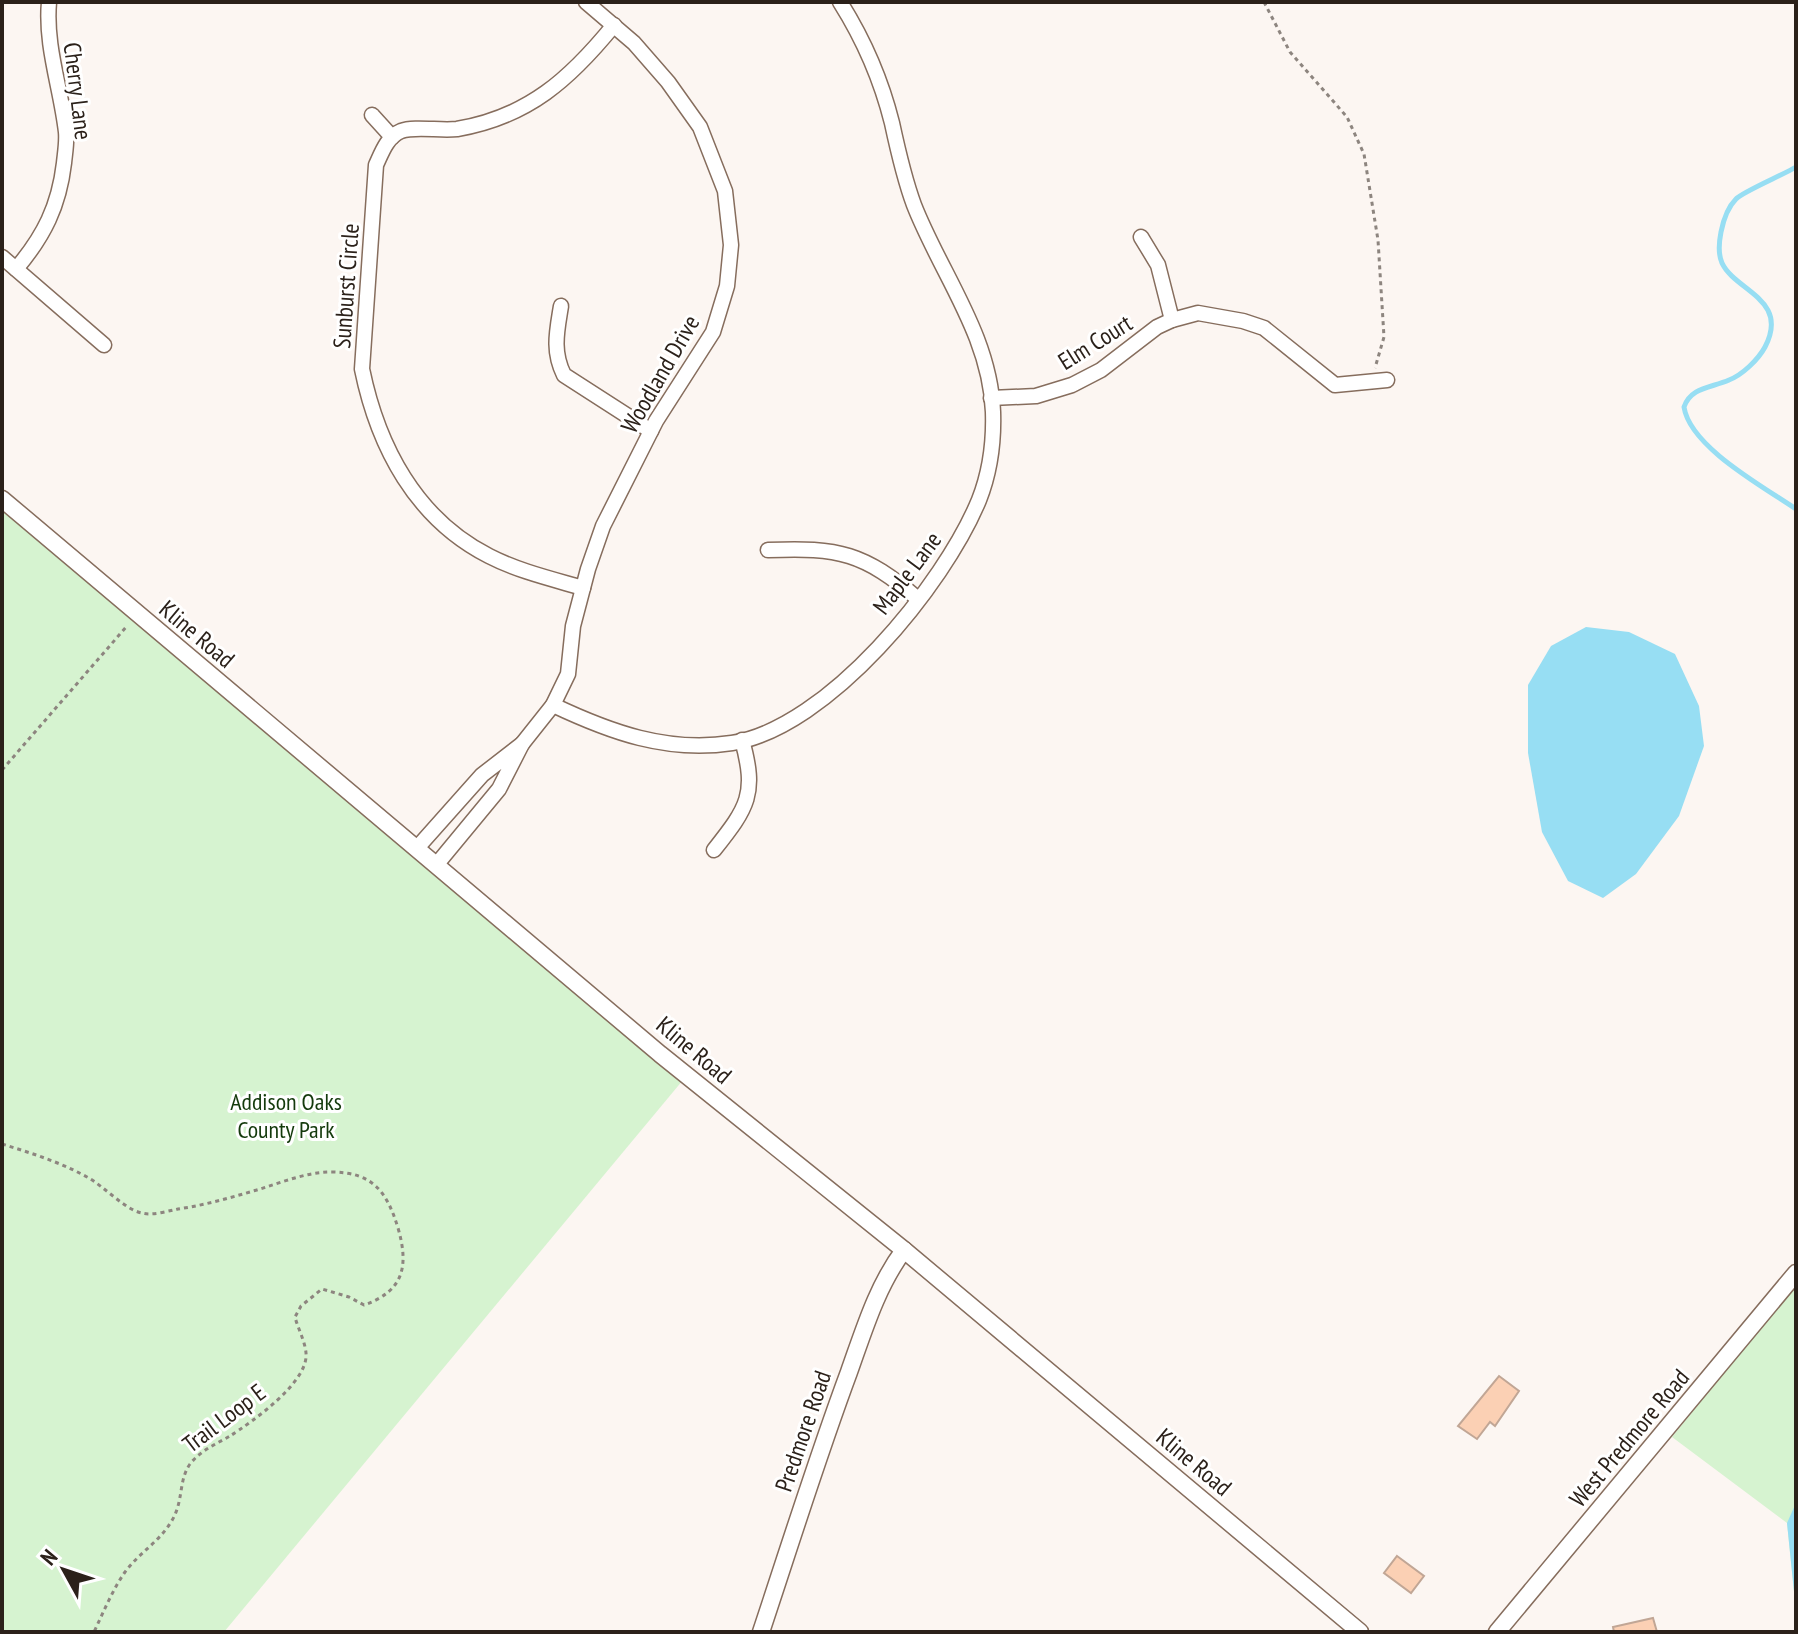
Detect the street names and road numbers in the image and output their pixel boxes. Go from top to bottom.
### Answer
street label: Cherry Lane [57,41,99,141]
street label: Sunburst Circle [326,222,366,350]
street label: Elm Court [1052,307,1138,377]
street label: Woodland Drive [614,309,706,439]
street label: Maple Lane [866,525,948,621]
street label: Kline Road [153,593,241,675]
street label: Kline Road [650,1009,738,1091]
street label: West Predmore Road [1562,1363,1696,1513]
street label: Predmore Road [768,1367,838,1495]
street label: Trail Loop E [176,1377,272,1459]
street label: Kline Road [1150,1421,1238,1503]

